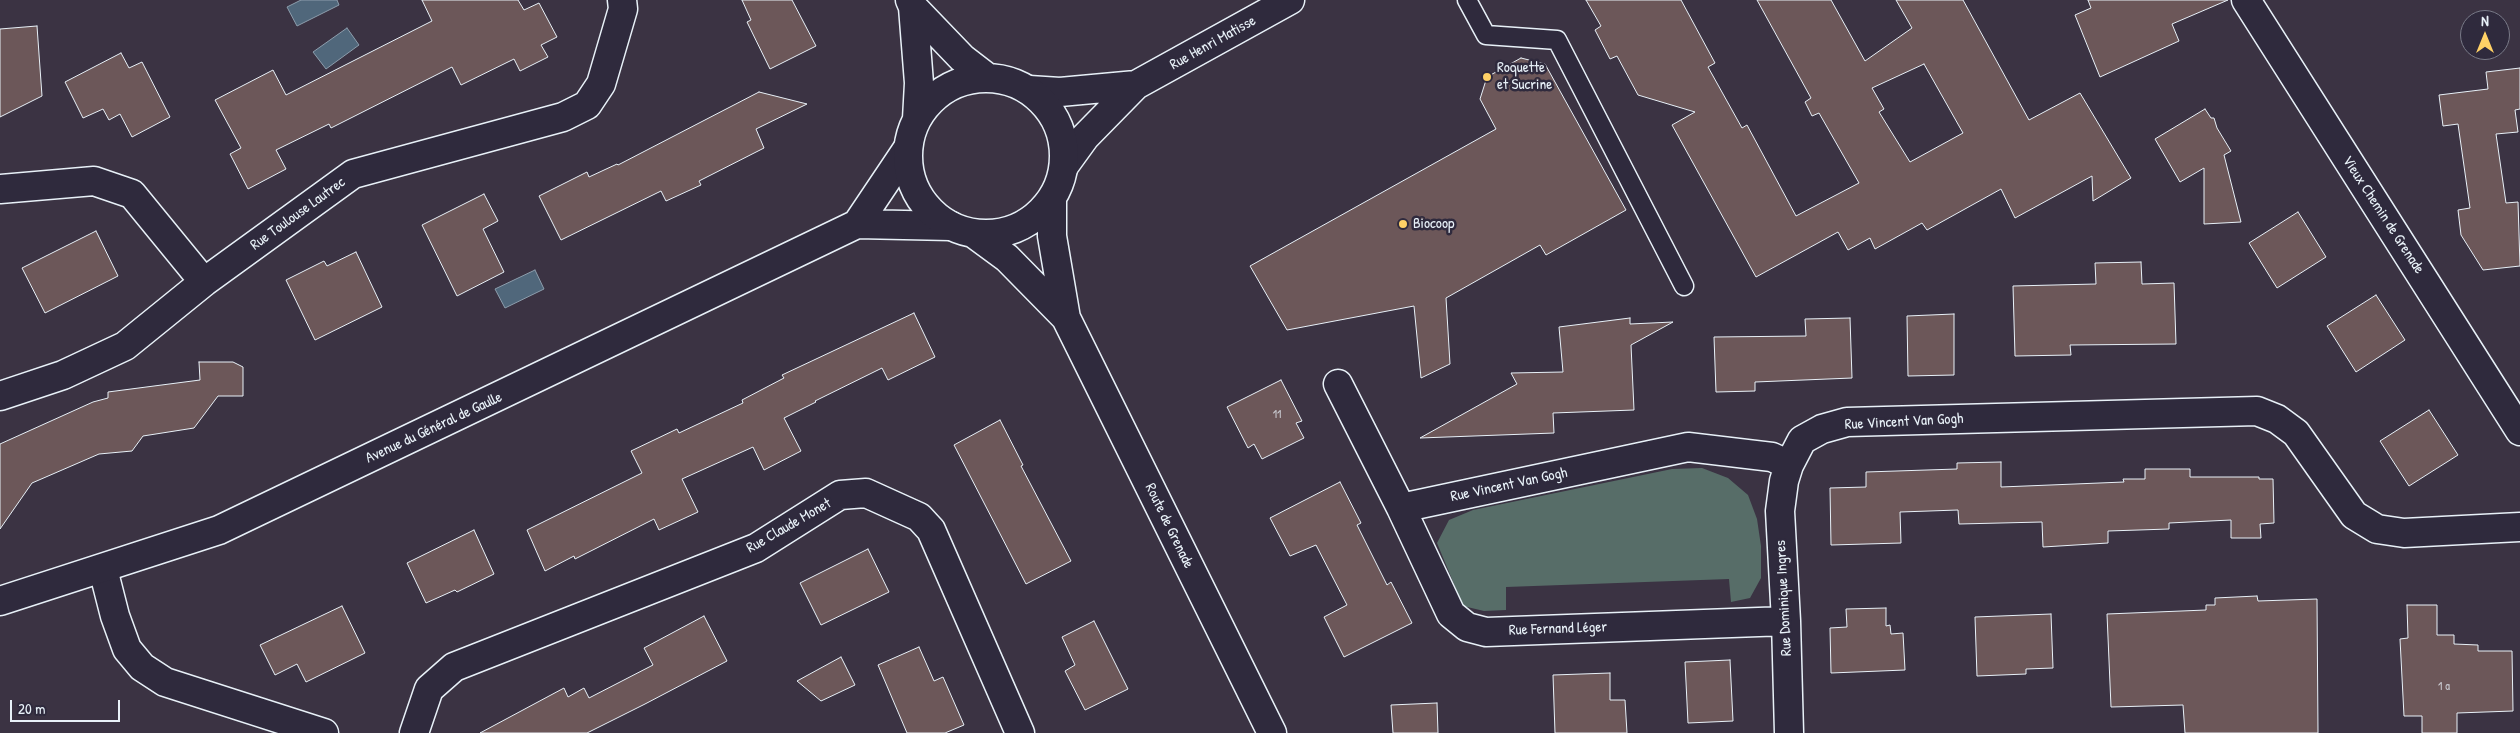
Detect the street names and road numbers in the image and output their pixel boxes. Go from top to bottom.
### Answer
street label: Rue Henri Matisse [1167,12,1259,74]
street label: Vieux Chemin de Grenade [2338,153,2428,277]
street label: Rue Toulouse Lautrec [247,174,349,254]
street label: Avenue du Général de Gaulle [363,388,505,468]
street label: Rue Vincent Van Gogh [1844,410,1964,434]
street label: Rue Vincent Van Gogh [1449,464,1569,506]
street label: Route de Grenade [1141,481,1197,571]
street label: Rue Claude Monet [744,495,834,557]
street label: Rue Dominique Ingres [1772,540,1796,656]
street label: Rue Fernand Léger [1509,618,1607,640]

